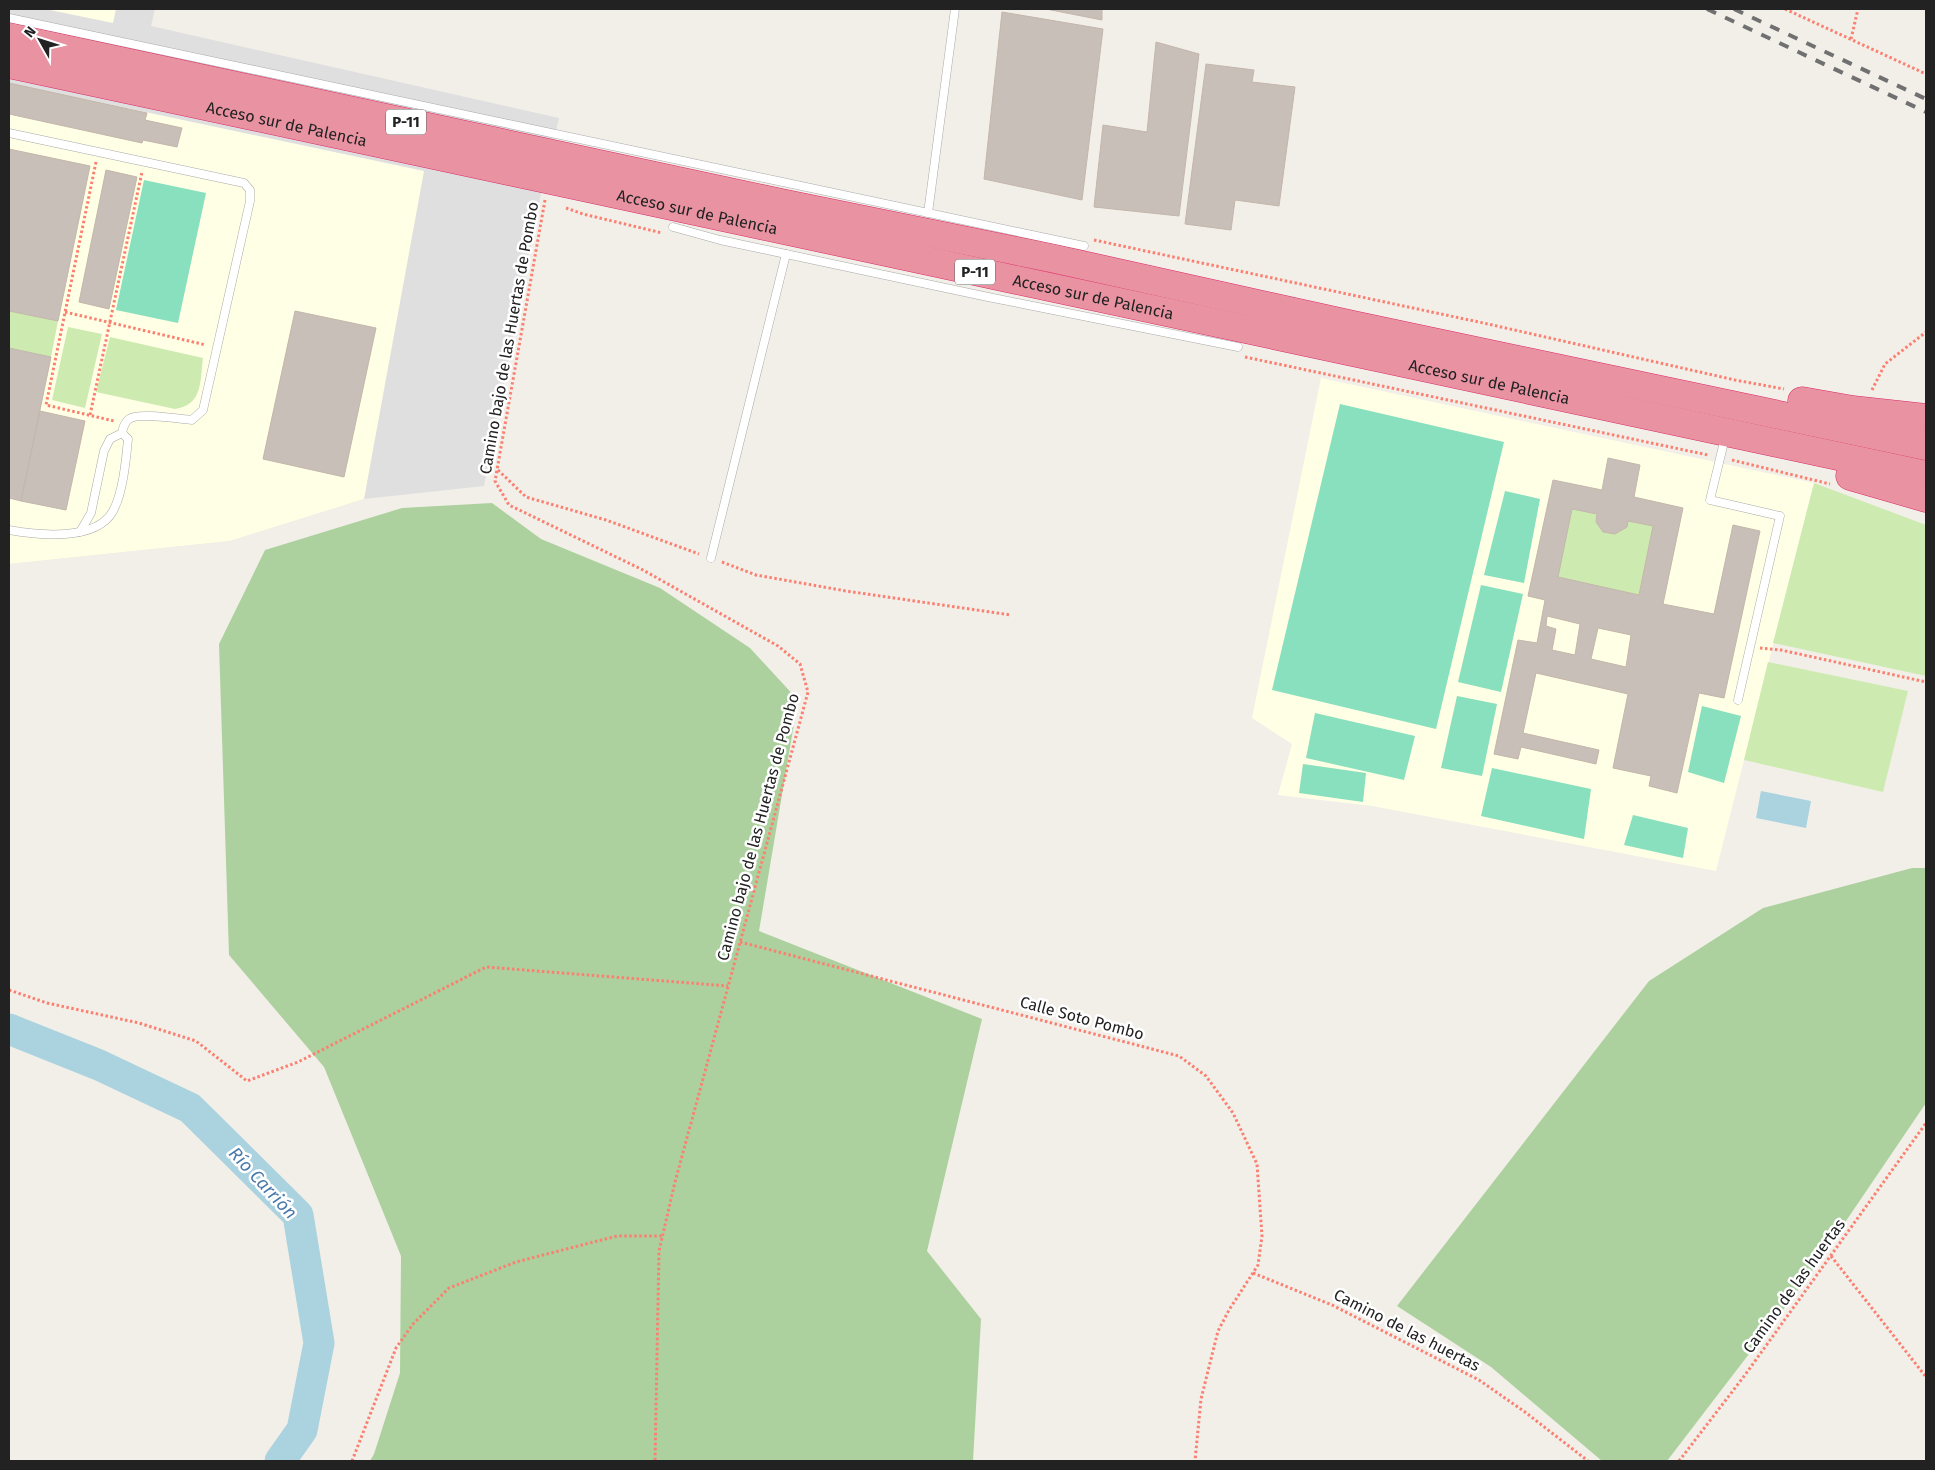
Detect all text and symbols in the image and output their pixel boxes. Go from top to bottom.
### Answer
north arrow [15,15,65,65]
text: N [21,23,40,41]
street label: Acceso sur de Palencia [204,97,369,150]
road number: P-11 [386,110,426,134]
street label: Acceso sur de Palencia [615,185,780,238]
street label: Camino bajo de las Huertas de Pombo [476,200,542,476]
road number: P-11 [955,260,995,284]
street label: Acceso sur de Palencia [1011,270,1176,323]
street label: Acceso sur de Palencia [1407,355,1572,408]
street label: Camino bajo de las Huertas de Pombo [713,691,803,963]
street label: Calle Soto Pombo [1018,992,1146,1044]
water label: Río Carrión [224,1142,302,1224]
street label: Camino de las huertas [1739,1215,1849,1357]
street label: Camino de las huertas [1331,1285,1483,1375]

